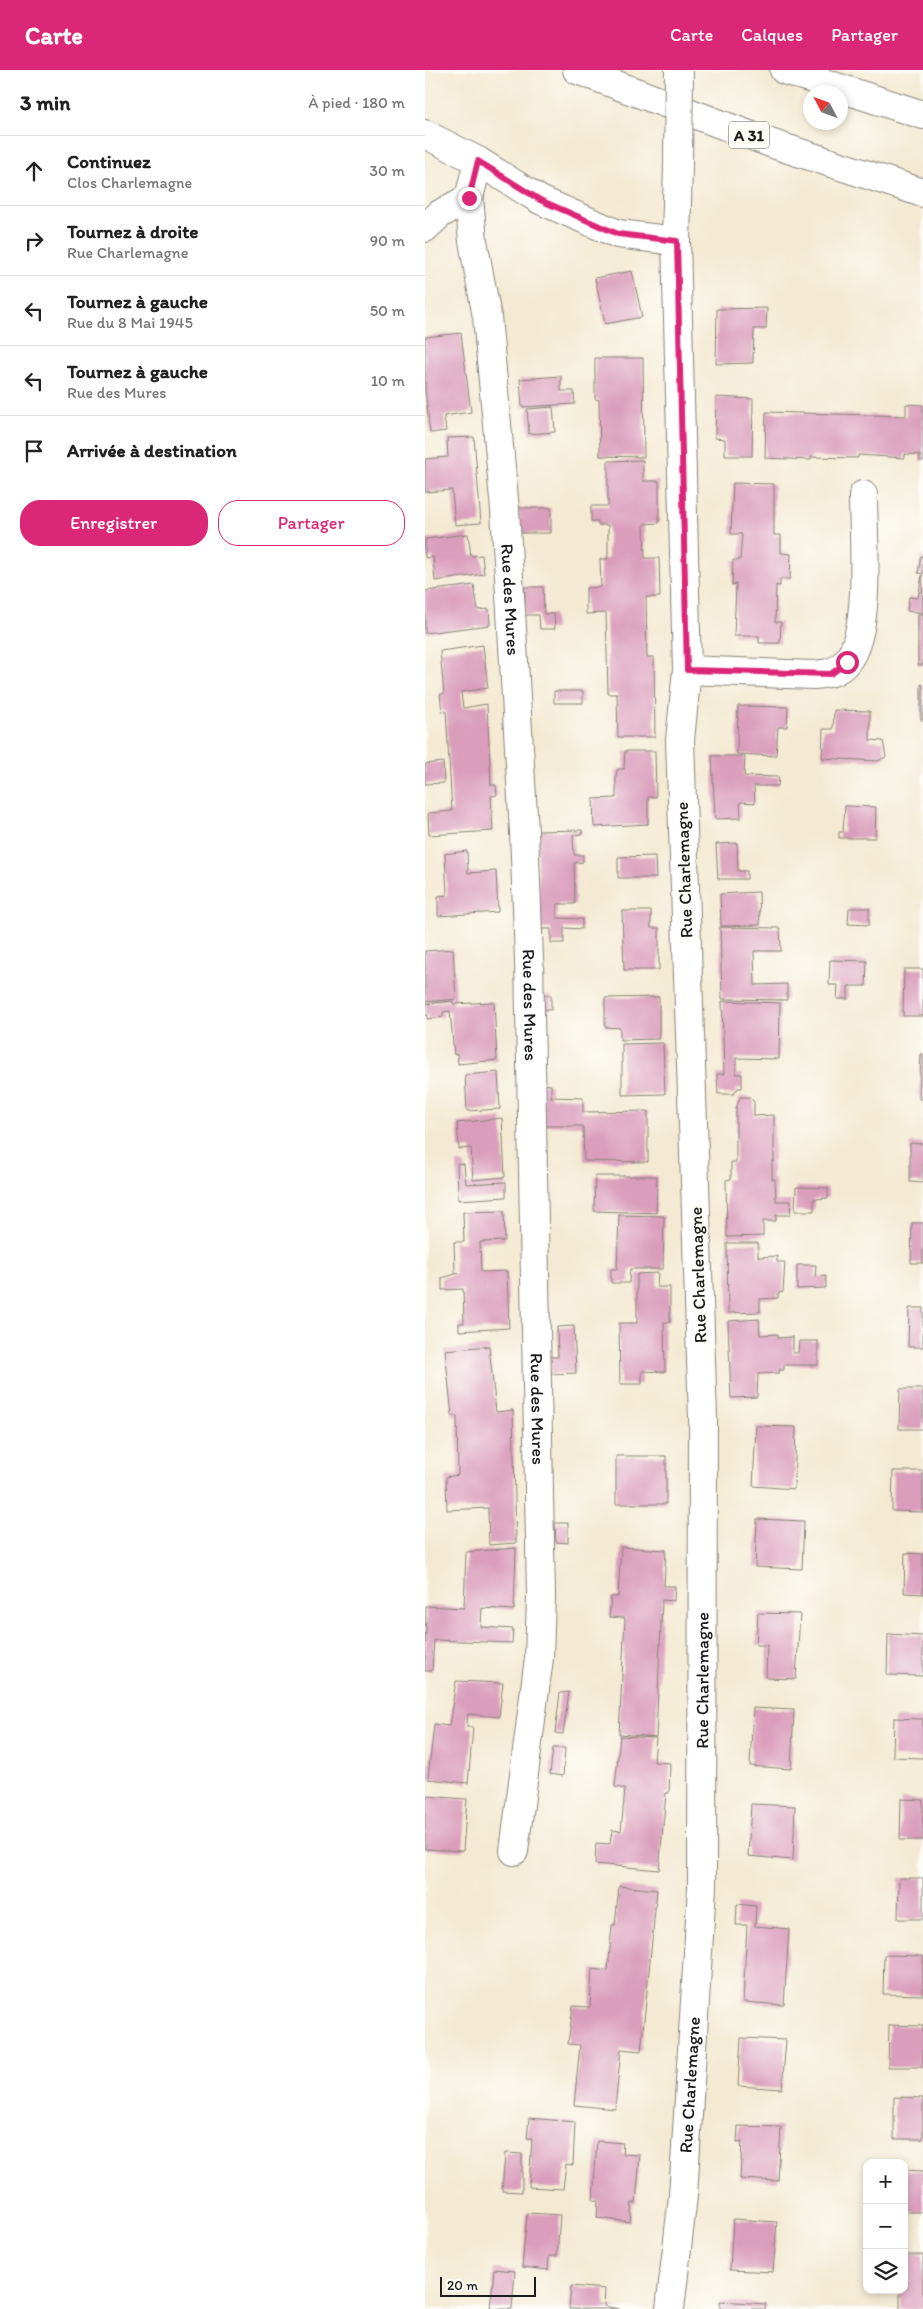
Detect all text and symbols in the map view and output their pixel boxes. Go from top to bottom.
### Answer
text: Carte [25,21,83,50]
text: Carte [670,24,713,46]
text: Calques [741,24,803,46]
text: Partager [831,24,898,46]
north arrow [803,85,848,130]
text: 3 min [20,90,70,115]
text: À pied · 180 m [308,93,405,112]
road number: A 31 [729,122,769,148]
text: Continuez [67,150,151,173]
icon: ahead [20,157,48,185]
text: 30 m [369,161,405,180]
text: Clos Charlemagne [67,173,192,192]
route end [458,187,481,210]
text: Tournez à droite [67,220,199,243]
icon: right [20,227,48,255]
text: 90 m [370,231,405,250]
text: Rue Charlemagne [67,243,188,262]
text: Tournez à gauche [67,290,208,313]
icon: left [20,297,48,325]
text: 50 m [370,301,405,320]
text: Rue du 8 Mai 1945 [67,313,193,332]
text: Tournez à gauche [67,360,208,383]
icon: left [20,367,48,395]
text: 10 m [371,371,405,390]
text: Rue des Mures [67,383,166,402]
icon: arrive [20,437,48,465]
text: Arrivée à destination [67,439,237,462]
button: Enregistrer [20,500,208,546]
button: Partager [218,500,405,546]
street label: Rue des Mures [496,543,525,656]
route start [836,651,859,674]
street label: Rue Charlemagne [671,801,697,939]
street label: Rue des Mures [518,949,542,1061]
street label: Rue Charlemagne [685,1206,711,1344]
street label: Rue des Mures [525,1353,550,1465]
street label: Rue Charlemagne [691,1612,714,1749]
street label: Rue Charlemagne [675,2016,705,2154]
map controls [863,2159,908,2294]
button: + [863,2159,908,2204]
button: − [863,2204,908,2249]
button: layers [863,2249,908,2294]
scale bar [440,2274,536,2297]
text: 20 m [447,2277,478,2294]

